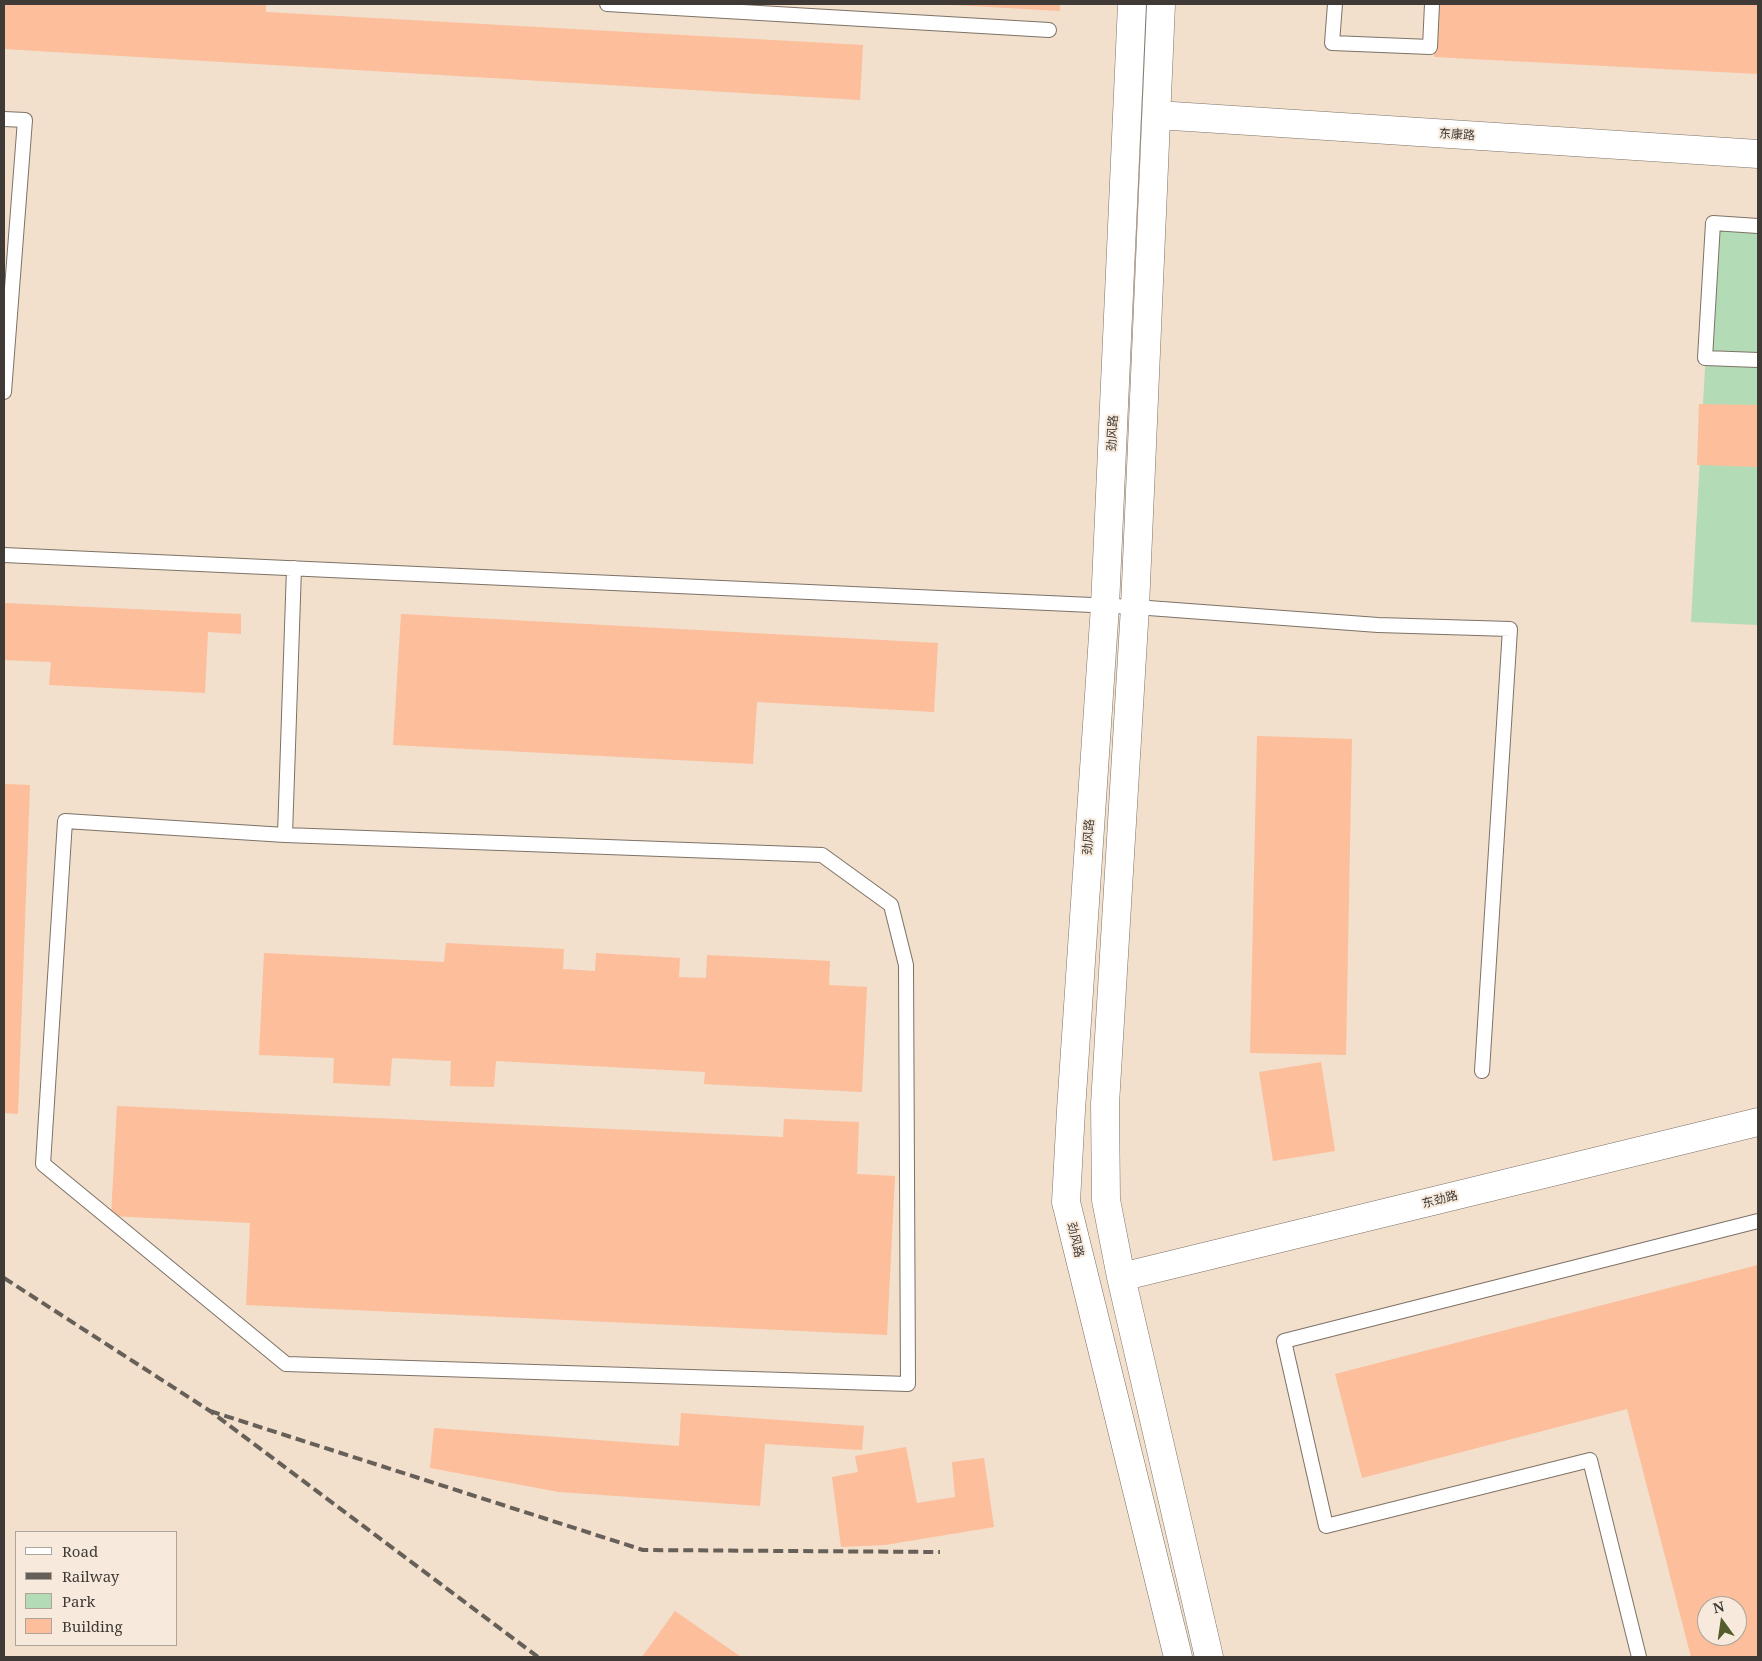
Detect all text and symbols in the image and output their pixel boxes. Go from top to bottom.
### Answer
street label: 东康路 [1439,127,1475,143]
street label: 劲风路 [1105,415,1121,451]
street label: 劲风路 [1081,819,1097,855]
street label: 东劲路 [1421,1189,1459,1211]
street label: 劲风路 [1064,1221,1086,1259]
legend [15,1531,178,1646]
text: Road [62,1541,98,1561]
text: Railway [62,1566,119,1586]
text: Park [62,1591,95,1611]
north arrow [1697,1596,1747,1646]
text: N [1711,1596,1726,1617]
text: Building [62,1616,123,1636]

